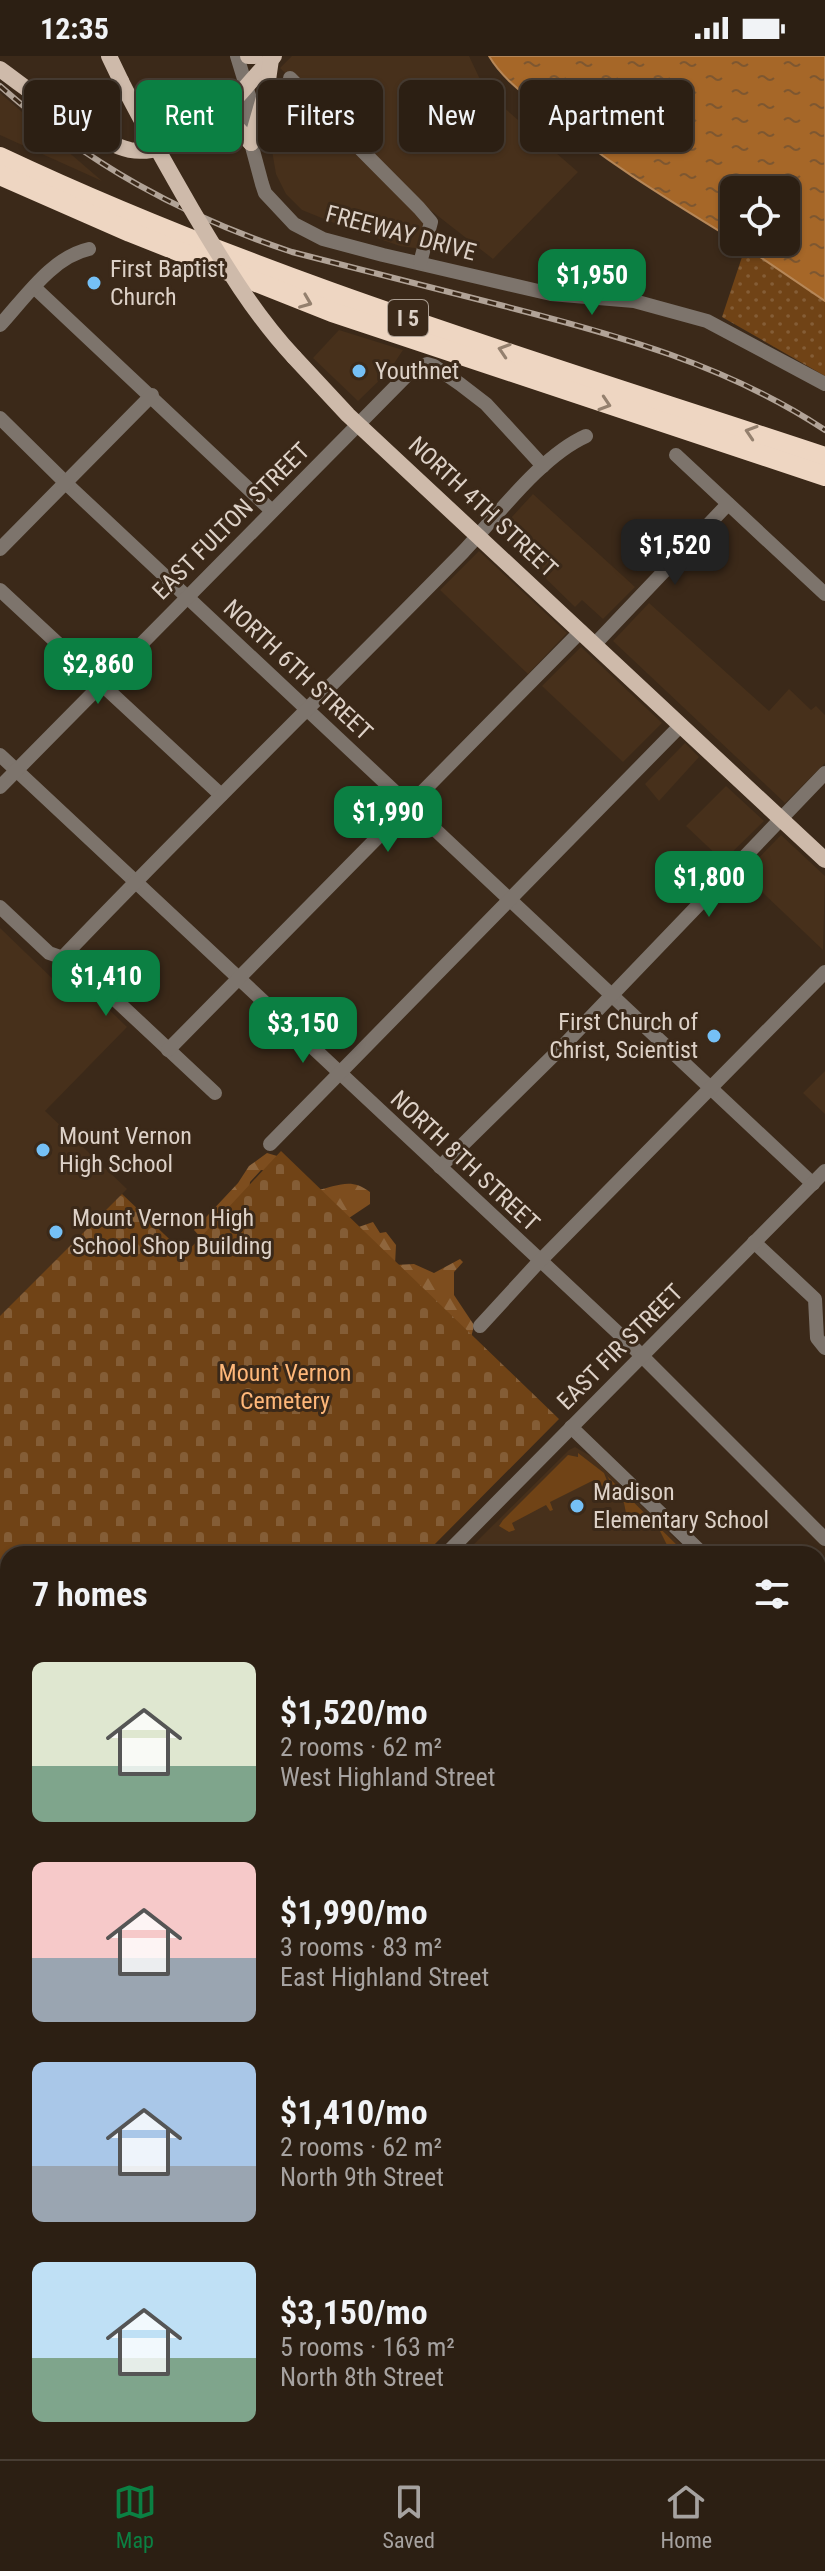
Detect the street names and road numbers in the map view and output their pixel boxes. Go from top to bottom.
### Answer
street label: FREEWAY DRIVE [323,199,479,267]
road number: I 5 [388,300,428,336]
street label: NORTH 4TH STREET [403,431,563,583]
street label: EAST FULTON STREET [147,437,315,605]
street label: NORTH 6TH STREET [218,594,378,746]
street label: NORTH 8TH STREET [385,1085,545,1237]
street label: EAST FIR STREET [551,1278,689,1416]

